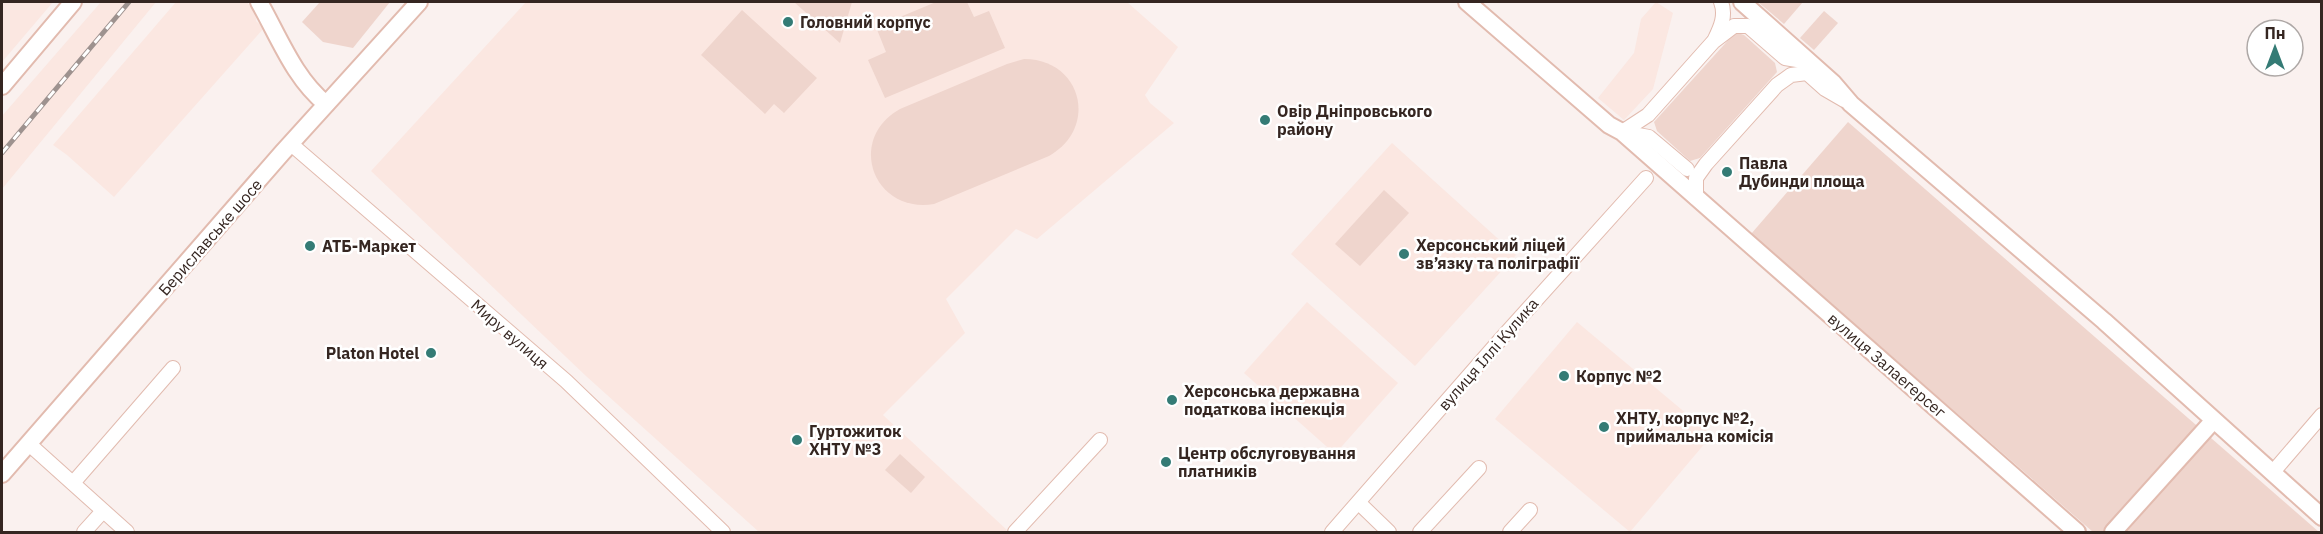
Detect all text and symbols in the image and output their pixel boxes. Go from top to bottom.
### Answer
place label: Головний корпус [800,12,931,32]
marker: Головний корпус [781,15,795,29]
north arrow [2245,18,2305,78]
text: Пн [2264,23,2286,43]
place label: Овір Дніпровського району [1277,101,1432,139]
marker: Овір Дніпровського району [1258,113,1272,127]
place label: Павла Дубинди площа [1739,153,1865,191]
marker: Павла Дубинди площа [1720,165,1734,179]
street label: Бериславське шосе [154,174,266,299]
place label: Херсонський ліцей зв’язку та поліграфії [1416,235,1580,273]
place label: АТБ-Маркет [322,236,416,256]
marker: АТБ-Маркет [303,239,317,253]
marker: Херсонський ліцей зв’язку та поліграфії [1397,247,1411,261]
street label: вулиця Іллі Кулика [1434,293,1543,414]
street label: Миру вулиця [467,295,553,373]
street label: вулиця Залаегерсег [1824,308,1950,422]
place label: Platon Hotel [326,343,419,363]
marker: Platon Hotel [424,346,438,360]
place label: Корпус №2 [1576,366,1662,386]
marker: Корпус №2 [1557,369,1571,383]
place label: Херсонська державна податкова інспекція [1184,381,1360,419]
marker: Херсонська державна податкова інспекція [1165,393,1179,407]
place label: ХНТУ, корпус №2, приймальна комісія [1616,408,1774,446]
marker: ХНТУ, корпус №2, приймальна комісія [1597,420,1611,434]
place label: Гуртожиток ХНТУ №3 [809,421,902,459]
marker: Гуртожиток ХНТУ №3 [790,433,804,447]
place label: Центр обслуговування платників [1178,443,1356,481]
marker: Центр обслуговування платників [1159,455,1173,469]

